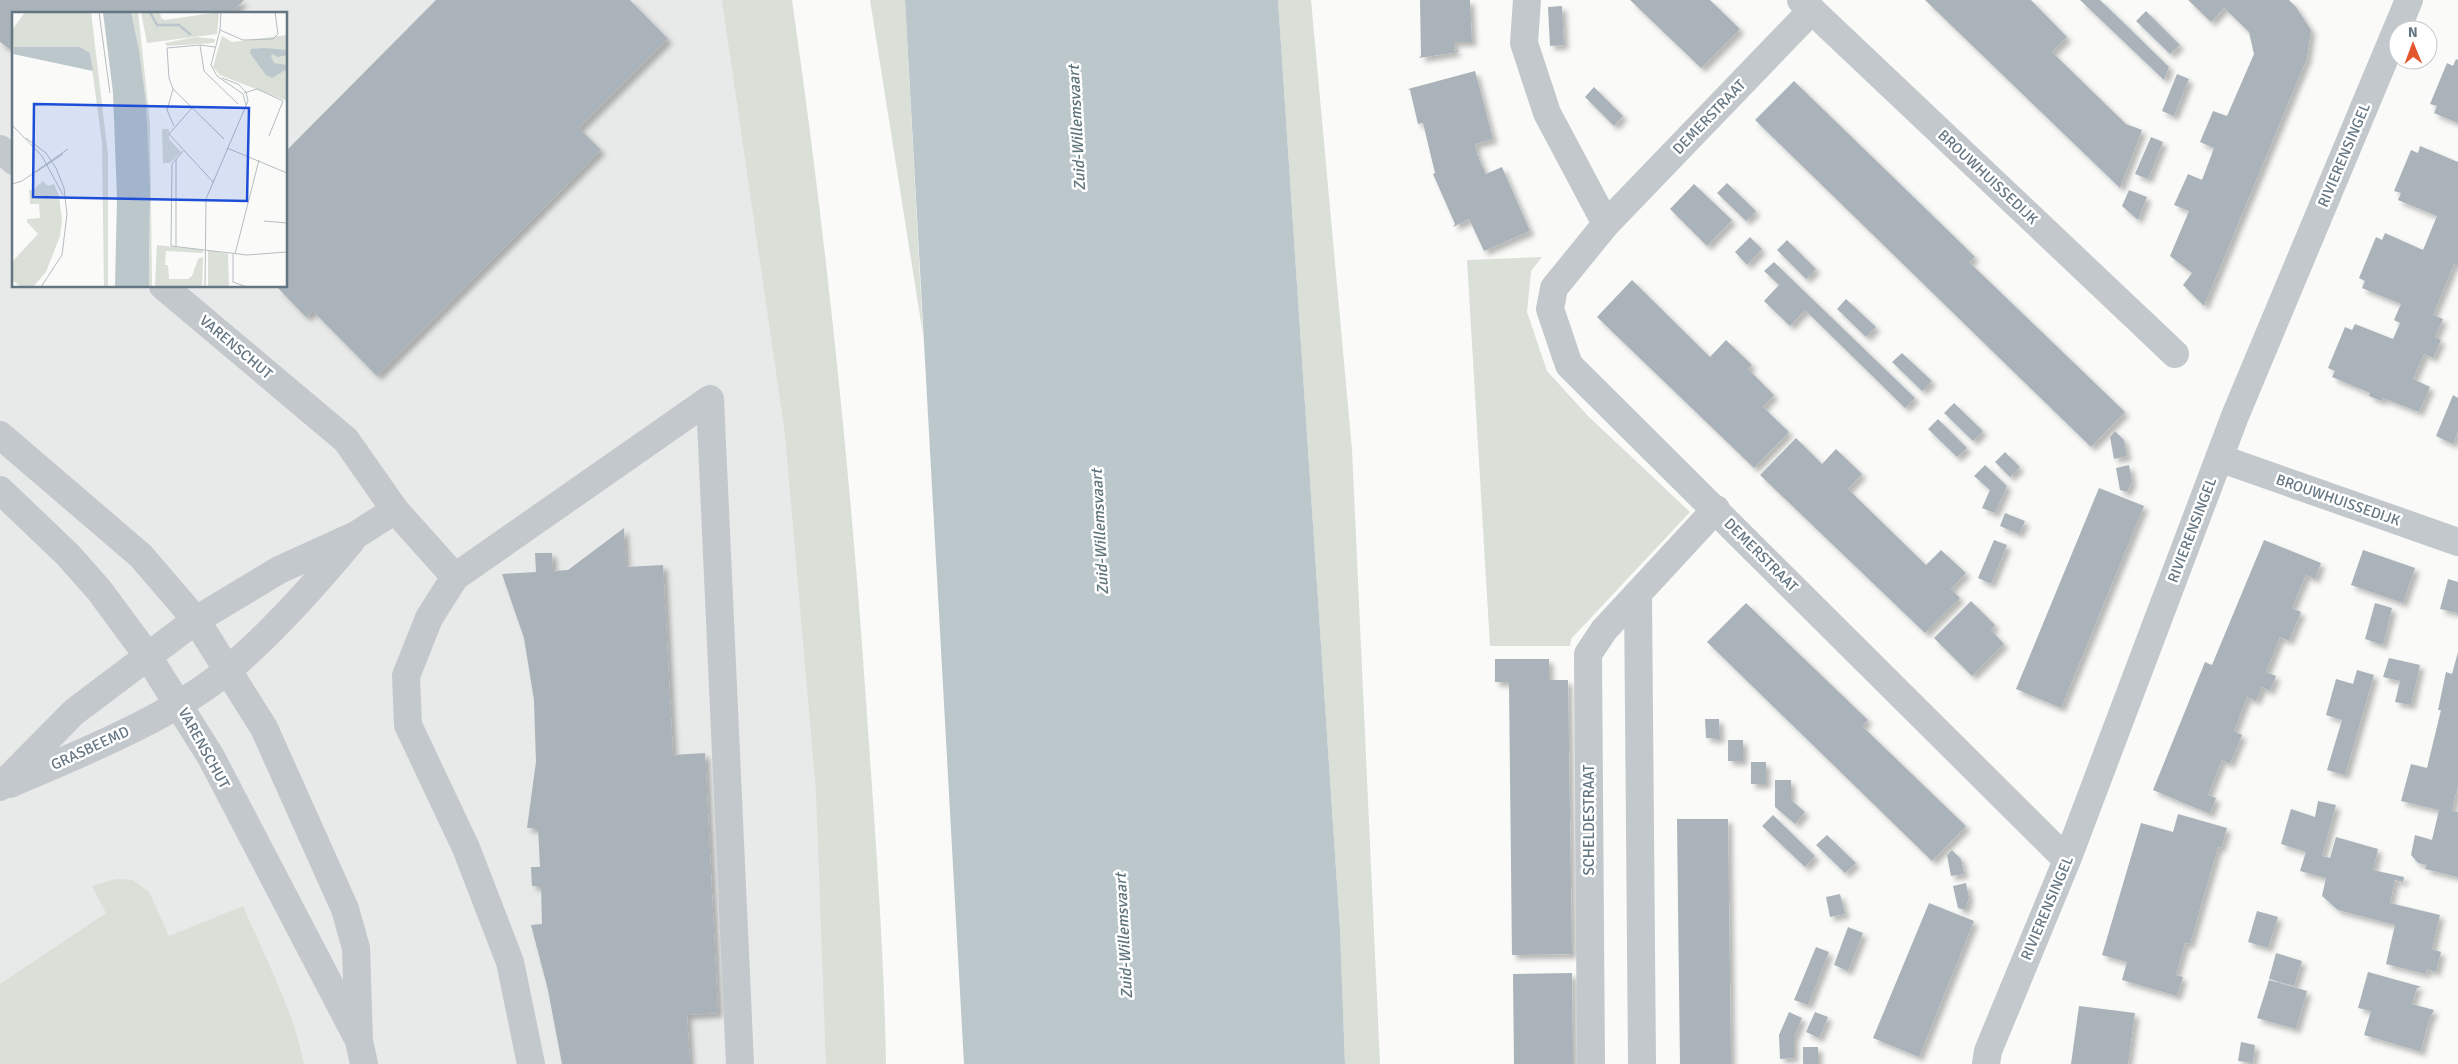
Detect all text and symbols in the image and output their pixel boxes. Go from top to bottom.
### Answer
inset map [12,12,288,288]
north arrow [2388,20,2438,70]
text: N [2408,24,2418,41]
water label: Zuid-Willemsvaart [1064,62,1090,191]
street label: DEMERSTRAAT [1669,75,1750,158]
street label: RIVIERENSINGEL [2314,100,2374,210]
street label: BROUWHUISSEDIJK [1934,126,2042,228]
street label: VARENSCHUT [196,311,277,383]
water label: Zuid-Willemsvaart [1087,466,1113,595]
street label: BROUWHUISSEDIJK [2274,470,2402,530]
street label: RIVIERENSINGEL [2164,475,2220,585]
street label: DEMERSTRAAT [1720,514,1802,596]
street label: VARENSCHUT [174,704,234,792]
street label: GRASBEEMD [48,722,132,774]
street label: SCHELDESTRAAT [1580,764,1598,875]
street label: RIVIERENSINGEL [2017,853,2077,963]
water label: Zuid-Willemsvaart [1111,870,1137,999]

